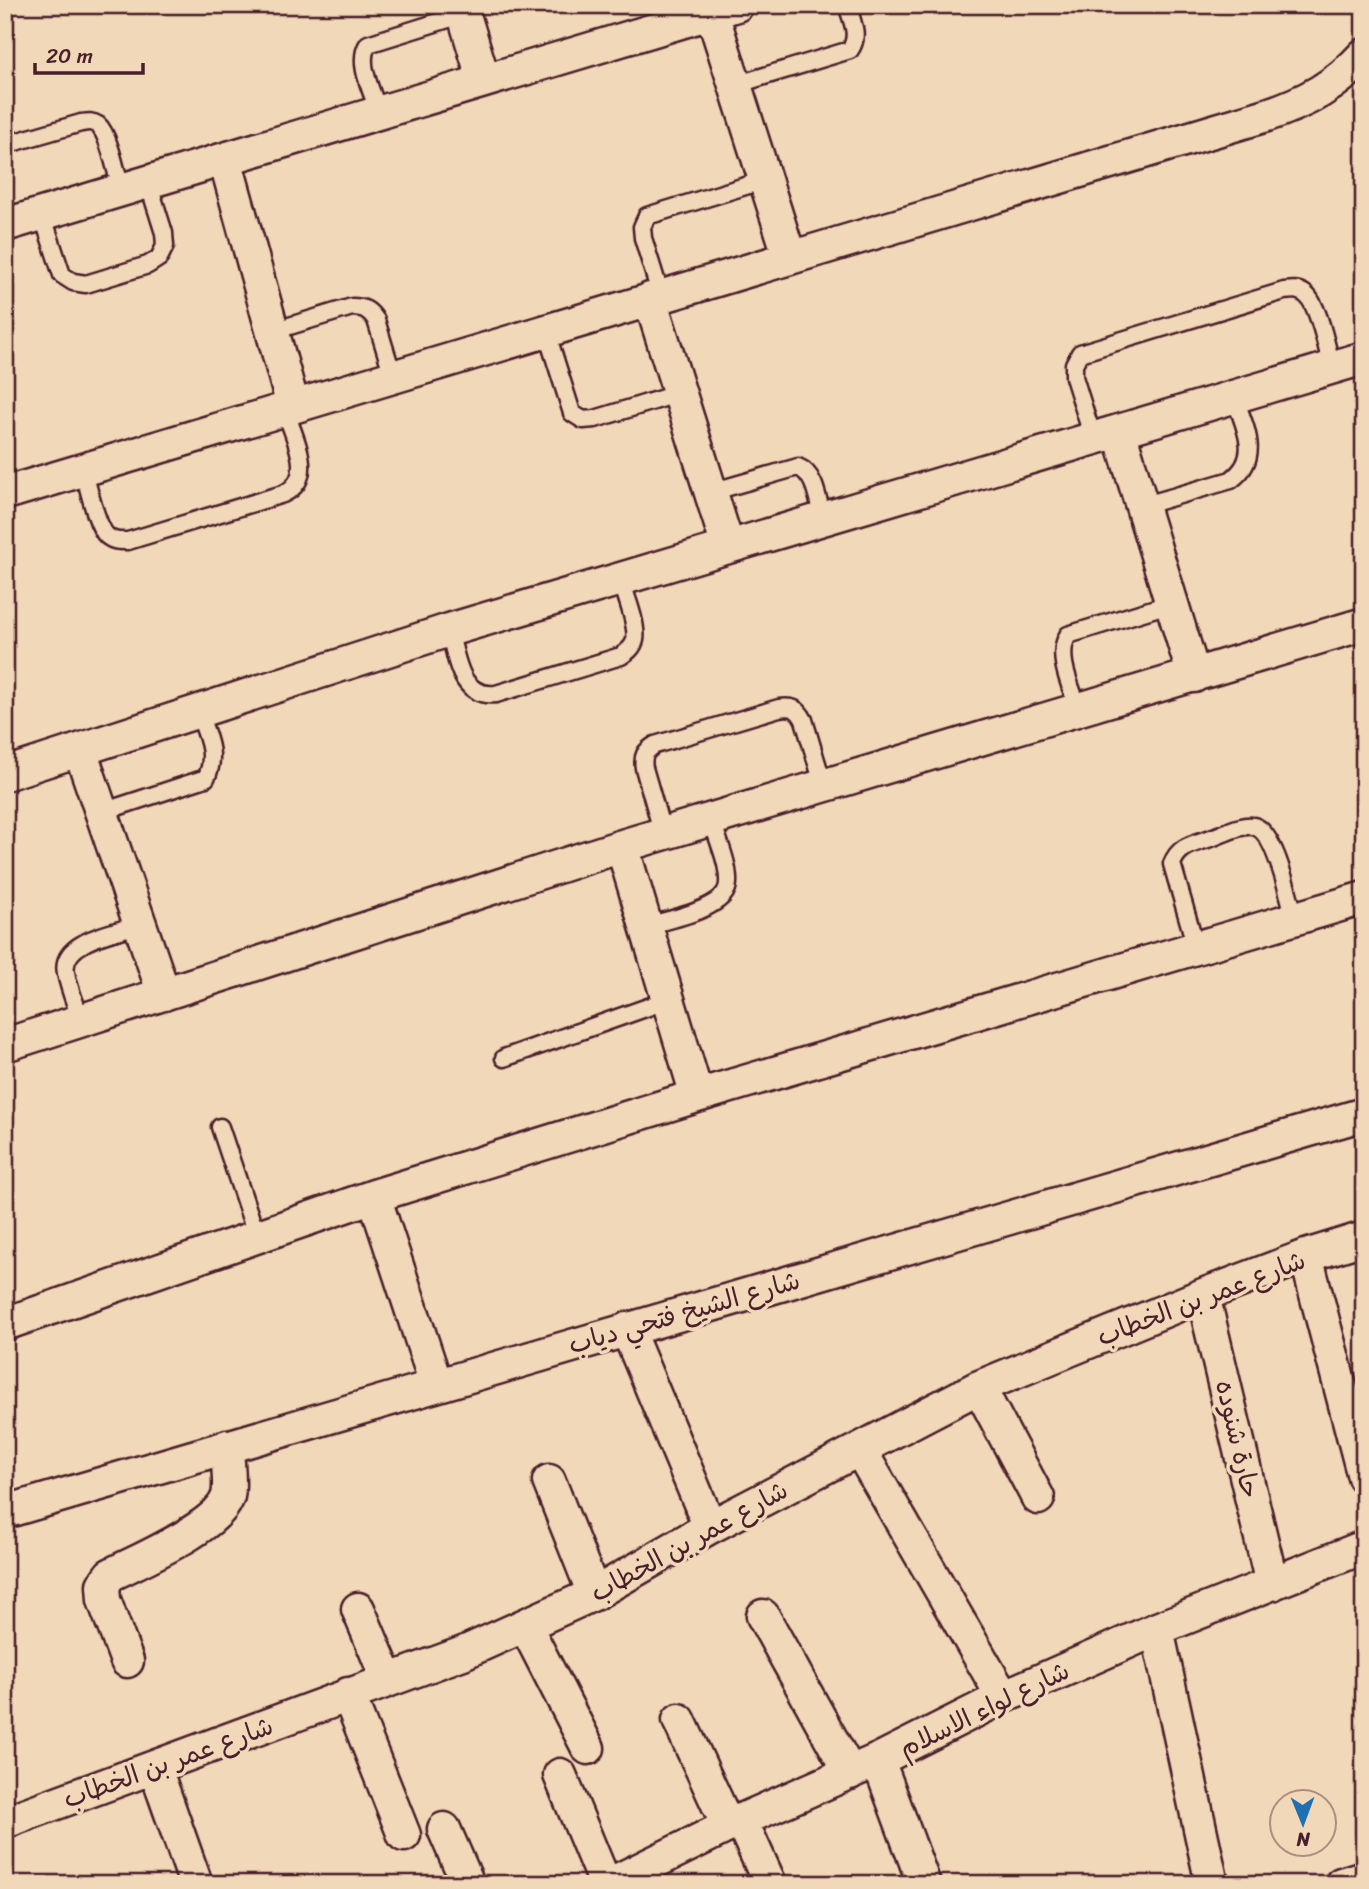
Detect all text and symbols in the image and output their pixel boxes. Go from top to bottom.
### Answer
scale bar [35,32,144,76]
text: 20 m [46,37,93,75]
street label: شارع عمر بن الخطاب [1090,1237,1312,1359]
street label: شارع الشيخ فتحي دياب [563,1257,805,1367]
street label: حارة شنوده [1202,1375,1274,1503]
street label: شارع عمر بن الخطاب [581,1467,797,1615]
street label: شارع لواء الاسلام [891,1648,1077,1770]
street label: شارع عمر بن الخطاب [56,1703,280,1821]
north arrow [1268,1787,1338,1857]
text: N [1296,1823,1311,1856]

